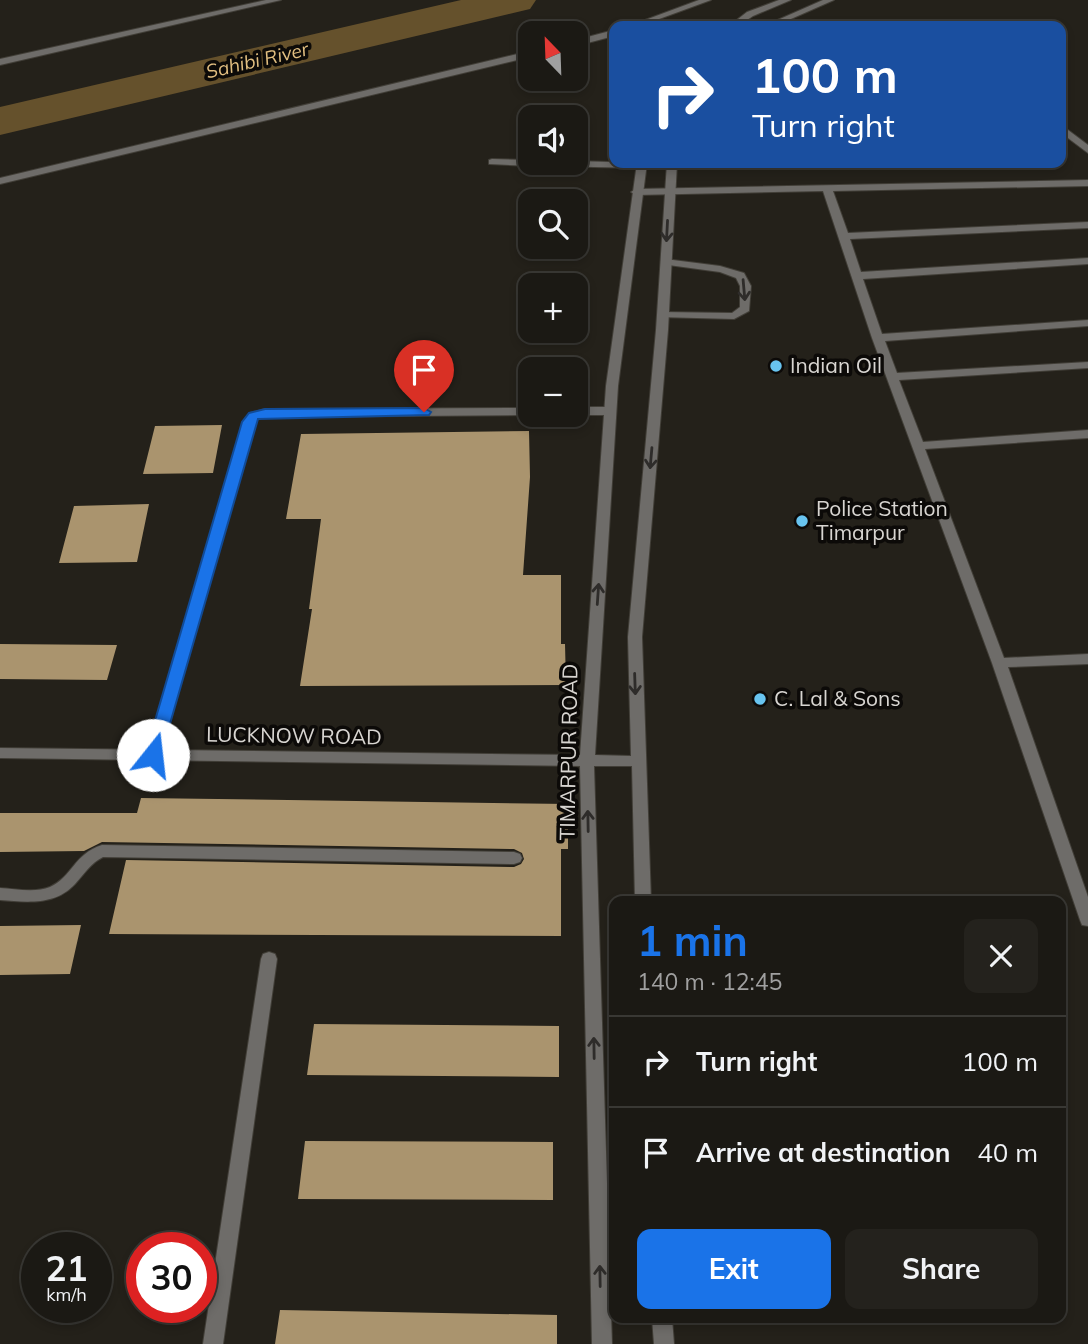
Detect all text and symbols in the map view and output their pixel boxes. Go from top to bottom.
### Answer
north arrow [518,21,588,91]
map controls [518,21,588,427]
water label: Sahibi River [203,36,312,83]
text: 100 m [752,44,898,105]
icon: right [637,49,728,140]
button: sound [518,105,588,175]
text: Turn right [752,105,895,145]
button: search [518,189,588,259]
one-way arrow [660,219,673,242]
button: + [518,273,588,343]
one-way arrow [738,278,751,301]
pin [394,340,454,412]
icon: arrive [405,351,443,389]
place label: Indian Oil [790,352,882,378]
button: − [518,357,588,427]
marker: Indian Oil [768,358,784,374]
one-way arrow [644,446,657,468]
place label: Police Station Timarpur [816,495,948,545]
marker: Police Station Timarpur [794,513,810,529]
one-way arrow [592,583,605,606]
street label: TIMARPUR ROAD [553,663,583,841]
one-way arrow [628,673,641,696]
place label: C. Lal & Sons [774,685,901,711]
marker: C. Lal & Sons [752,691,768,707]
position arrow [116,718,190,792]
street label: LUCKNOW ROAD [206,720,382,750]
one-way arrow [581,810,595,833]
text: 1 min [637,914,748,967]
button: close [964,919,1038,993]
text: 140 m · 12:45 [637,967,782,996]
one-way arrow [587,1037,601,1060]
icon: right [637,1043,675,1081]
text: Turn right [696,1045,817,1078]
text: 100 m [962,1045,1038,1078]
icon: arrive [637,1134,675,1172]
text: Arrive at destination [696,1136,951,1169]
text: 40 m [977,1136,1038,1169]
button: Exit [637,1229,831,1309]
button: Share [845,1229,1038,1309]
speed limit sign: 30 [126,1232,217,1323]
text: 21 [45,1246,88,1290]
one-way arrow [593,1265,606,1288]
text: km/h [46,1283,87,1306]

